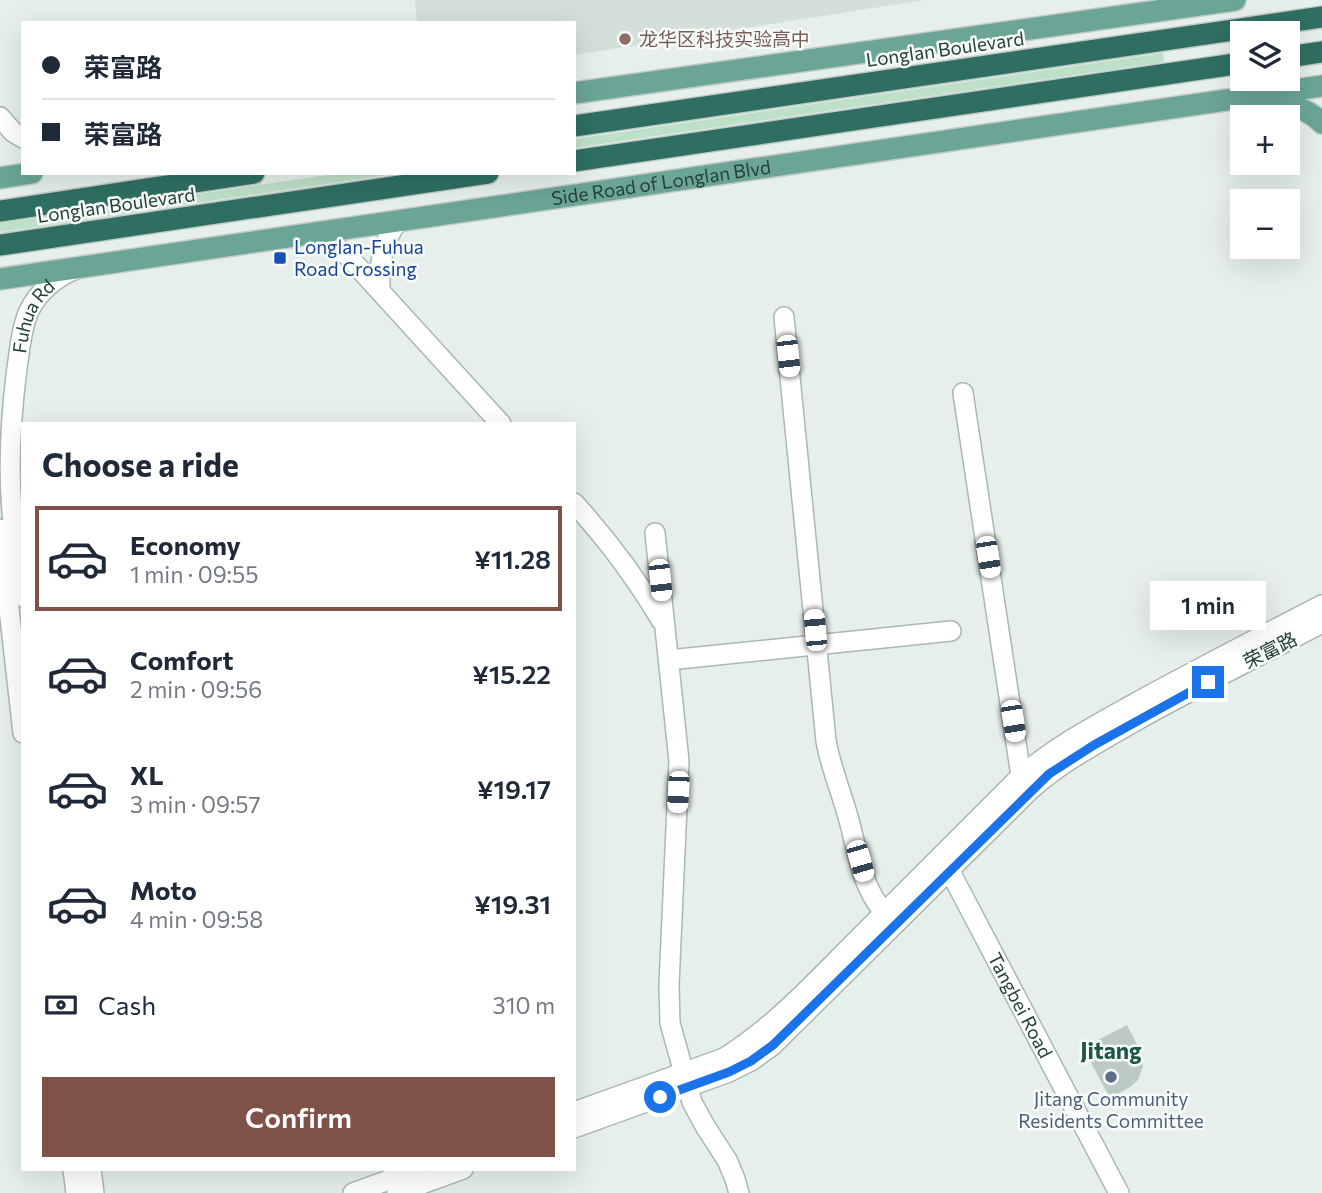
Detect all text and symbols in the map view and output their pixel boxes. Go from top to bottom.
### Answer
map controls [1230,21,1300,259]
button: layers [1230,21,1300,91]
street label: Longlan Boulevard [864,26,1025,71]
place label: 龙华区科技实验高中 [639,27,810,50]
marker: 龙华区科技实验高中 [617,31,633,47]
text: 荣富路 [84,51,162,82]
button: + [1230,105,1300,175]
text: 荣富路 [84,118,162,149]
street label: Side Road of Longlan Blvd [550,155,772,209]
street label: Longlan Boulevard [35,182,196,227]
button: − [1230,189,1300,259]
place label: Longlan-Fuhua Road Crossing [294,235,424,280]
marker: Longlan-Fuhua Road Crossing [272,250,288,266]
street label: Fuhua Rd [7,274,59,354]
car [776,334,801,378]
text: Choose a ride [42,444,239,484]
icon: car [46,527,109,590]
text: Economy [130,529,241,560]
car [975,535,1002,579]
text: ¥11.28 [474,543,551,574]
car [648,558,673,602]
text: 1 min · 09:55 [130,560,258,588]
callout: 1 min [1150,580,1266,630]
text: 1 min [1181,591,1235,619]
car [803,608,828,652]
street label: 荣富路 [1239,626,1300,673]
icon: car [46,642,109,705]
text: Comfort [130,644,233,675]
text: ¥15.22 [472,658,551,689]
route end [1192,666,1224,698]
text: 2 min · 09:56 [130,675,262,703]
car [1000,699,1027,743]
icon: car [46,757,109,820]
text: XL [130,759,164,790]
car [667,770,690,814]
text: ¥19.17 [477,773,551,804]
text: 3 min · 09:57 [130,790,261,818]
car [845,838,876,884]
icon: car [46,872,109,935]
text: Moto [130,874,197,905]
text: ¥19.31 [474,888,551,919]
text: 4 min · 09:58 [130,905,263,933]
street label: Tangbei Road [984,948,1058,1062]
icon: cash [42,986,80,1024]
text: Cash [98,989,156,1020]
text: 310 m [493,991,555,1019]
district label: Jitang [1080,1036,1142,1064]
marker: Jitang Community Residents Committee [1103,1069,1119,1085]
button: Confirm [42,1077,555,1157]
route start [644,1081,676,1113]
place label: Jitang Community Residents Committee [1018,1087,1204,1132]

